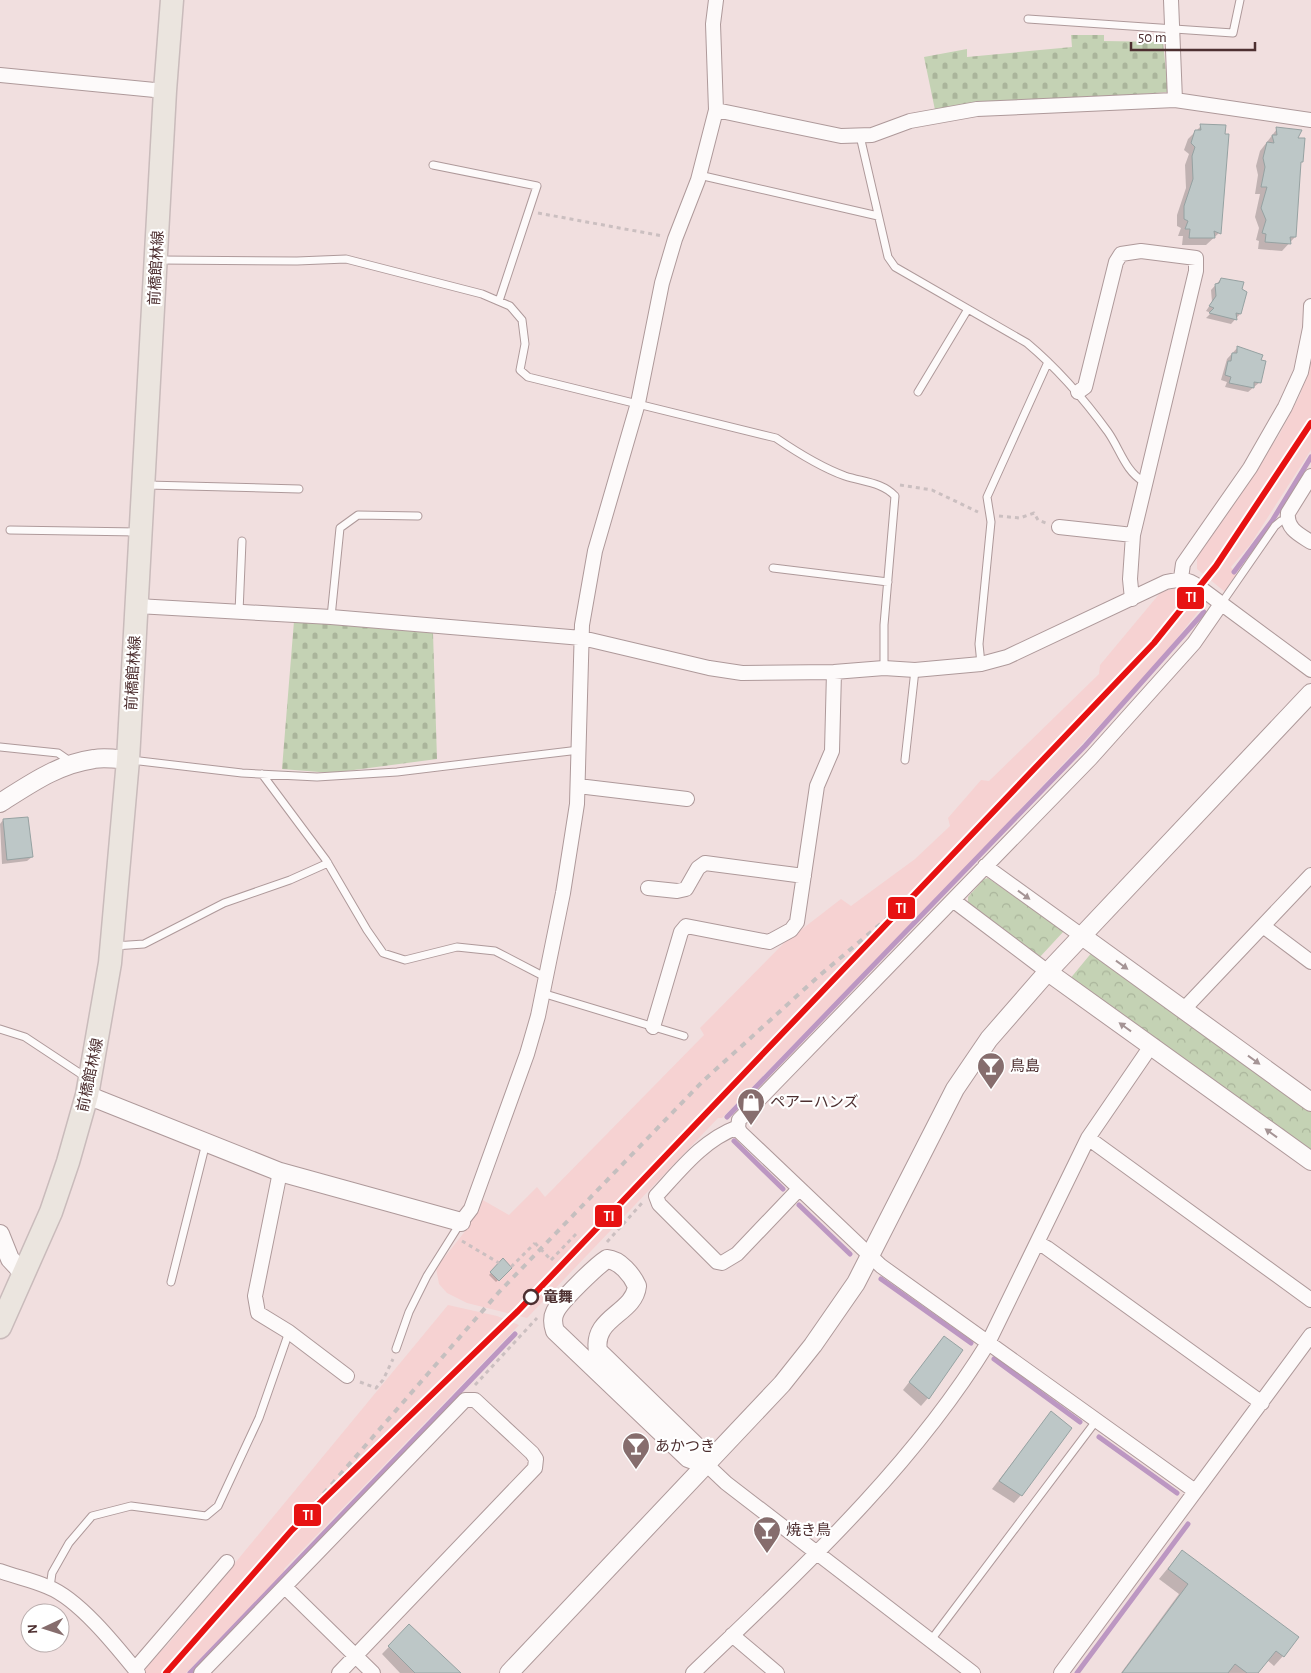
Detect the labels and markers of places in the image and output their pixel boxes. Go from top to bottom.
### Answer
bar icon: 鳥島 [976,1051,1006,1090]
place label: 鳥島 [1010,1058,1040,1074]
shop icon: ペアーハンズ [736,1087,766,1126]
place label: ペアーハンズ [770,1094,859,1110]
marker: 竜舞 [523,1289,539,1305]
place label: 竜舞 [543,1289,573,1305]
bar icon: あかつき [621,1431,651,1470]
place label: あかつき [655,1438,715,1454]
bar icon: 焼き鳥 [752,1515,782,1554]
place label: 焼き鳥 [786,1522,831,1538]

